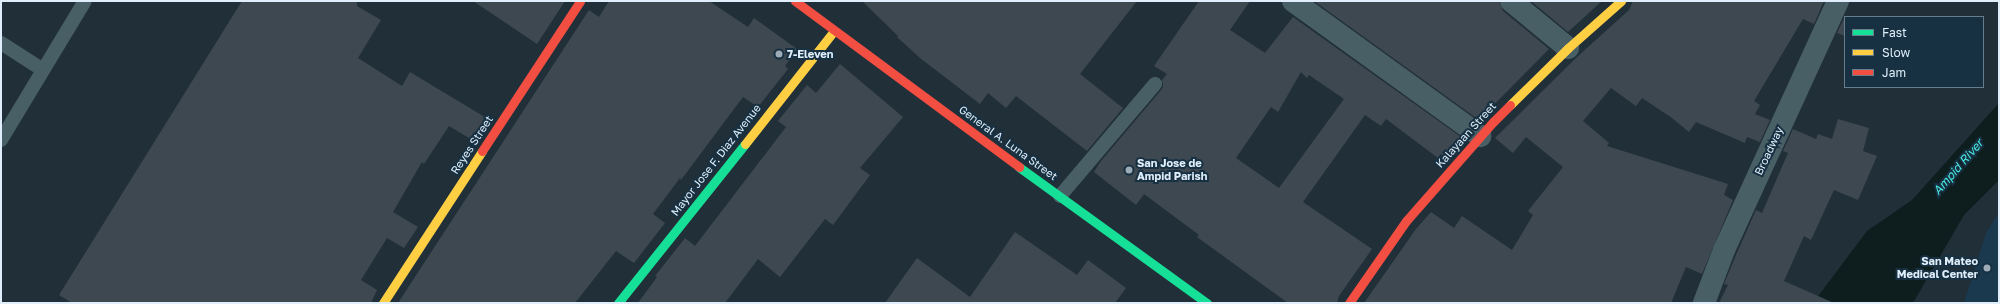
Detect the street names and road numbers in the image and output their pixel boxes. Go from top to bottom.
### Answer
street label: Kalayaan Street [1433,100,1499,170]
street label: Mayor Jose F. Diaz Avenue [668,102,764,218]
street label: General A. Luna Street [956,103,1060,183]
street label: Reyes Street [448,113,496,177]
street label: Broadway [1752,125,1786,177]

